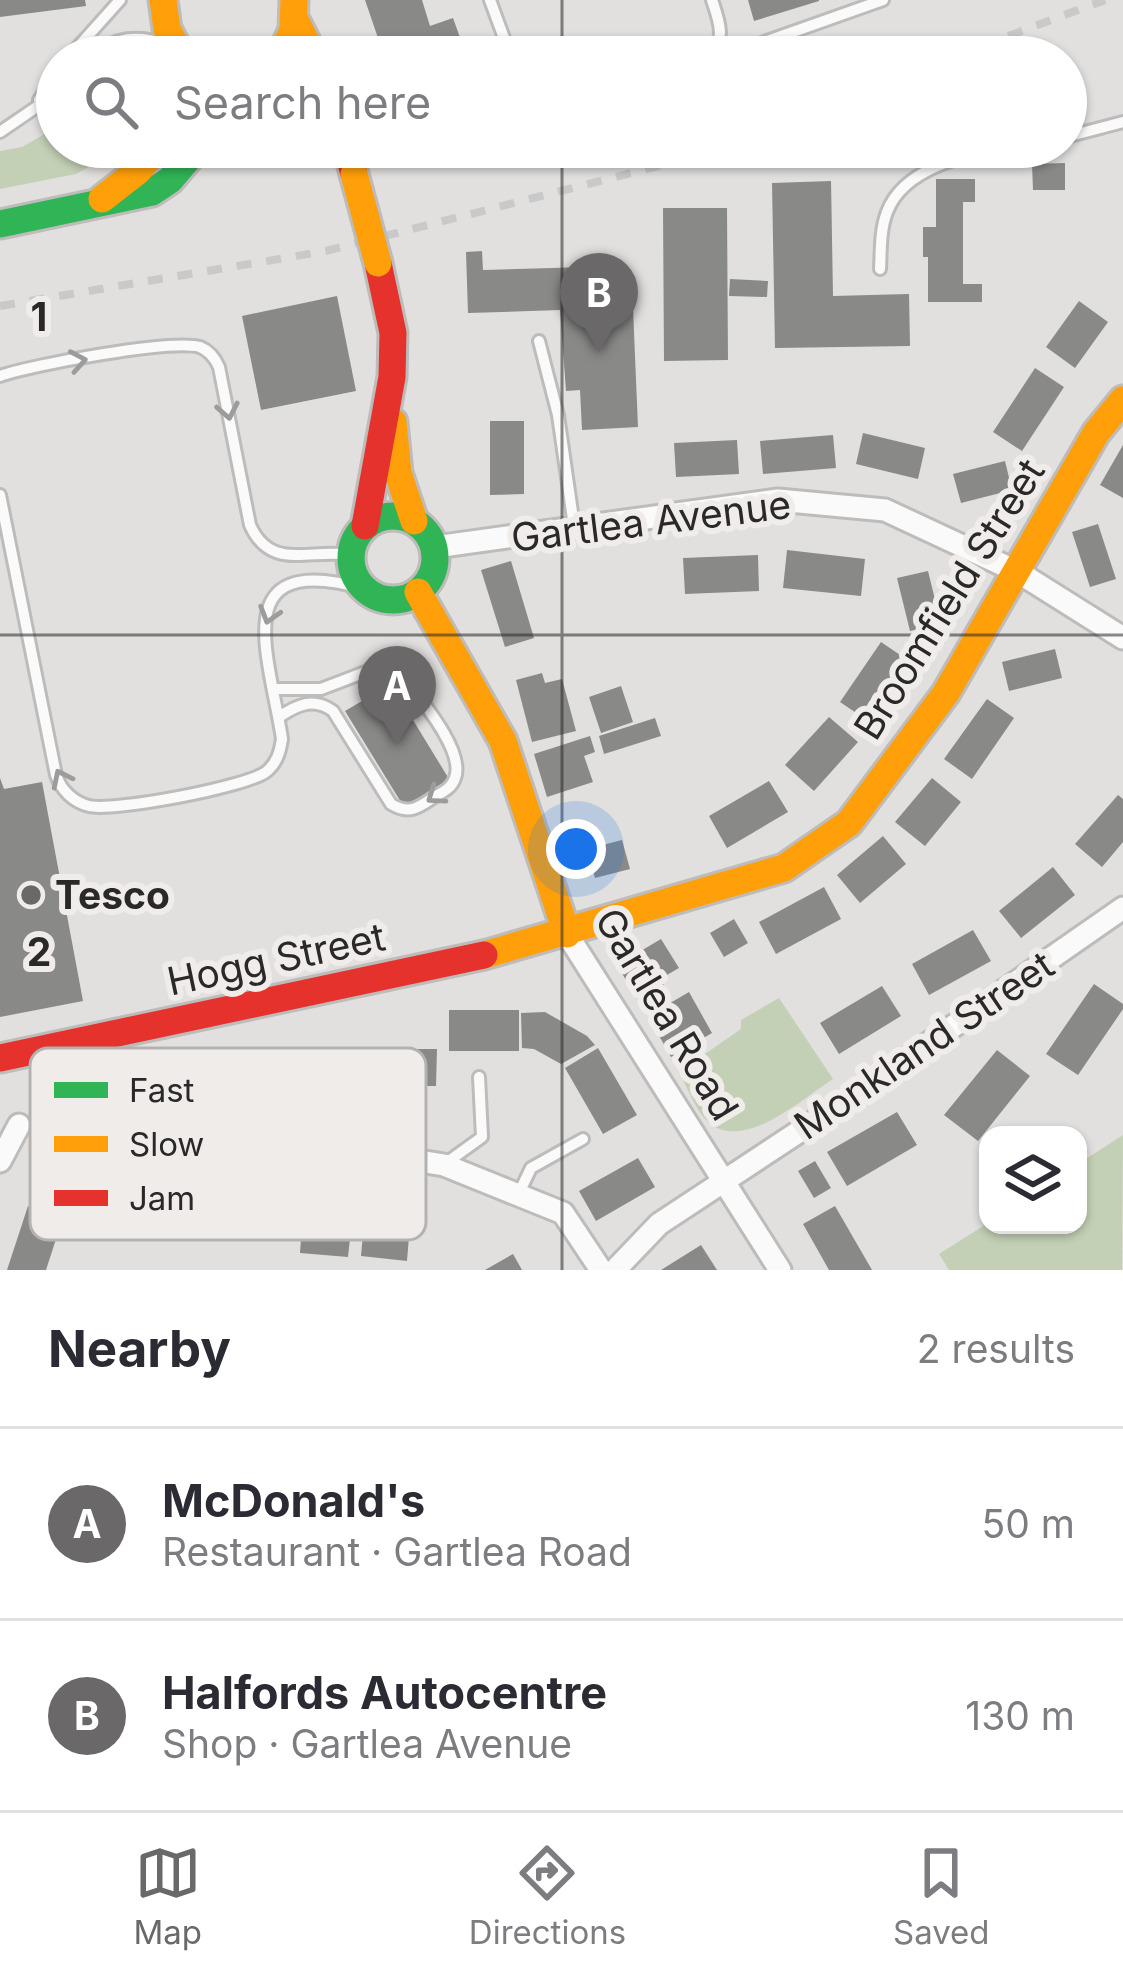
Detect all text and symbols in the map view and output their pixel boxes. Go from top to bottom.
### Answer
search box [36,36,1087,168]
icon: search [78,69,144,135]
text: Search here [174,75,431,130]
pin: B [560,253,638,352]
text: 1 [31,293,47,340]
one-way arrow [68,349,88,374]
one-way arrow [214,401,240,421]
street label: Broomfield Street [843,450,1054,747]
street label: Gartlea Avenue [508,480,793,561]
one-way arrow [259,603,284,624]
pin: A [358,646,436,745]
one-way arrow [52,769,75,790]
one-way arrow [426,782,448,804]
your location [546,819,606,879]
place label: Tesco [55,871,170,918]
marker: Tesco [18,882,44,908]
street label: Gartlea Road [586,899,749,1128]
street label: Hogg Street [163,913,389,1004]
text: 2 [27,928,51,975]
street label: Monkland Street [785,941,1062,1149]
legend [30,1048,426,1240]
text: Fast [129,1070,195,1110]
text: Slow [129,1124,204,1164]
map controls [979,1126,1087,1234]
button: layers [979,1126,1087,1234]
text: Jam [129,1178,195,1218]
text: Nearby [48,1318,231,1379]
text: 2 results [917,1325,1075,1372]
text: McDonald's [162,1473,425,1528]
text: A [72,1500,102,1547]
text: 50 m [982,1500,1075,1547]
text: Restaurant · Gartlea Road [162,1528,632,1575]
text: Halfords Autocentre [162,1665,607,1720]
text: B [74,1692,100,1739]
text: 130 m [965,1692,1075,1739]
text: Shop · Gartlea Avenue [162,1720,572,1767]
tab: Map [133,1840,202,1952]
tab: Directions [469,1840,626,1952]
tab: Saved [893,1840,990,1952]

